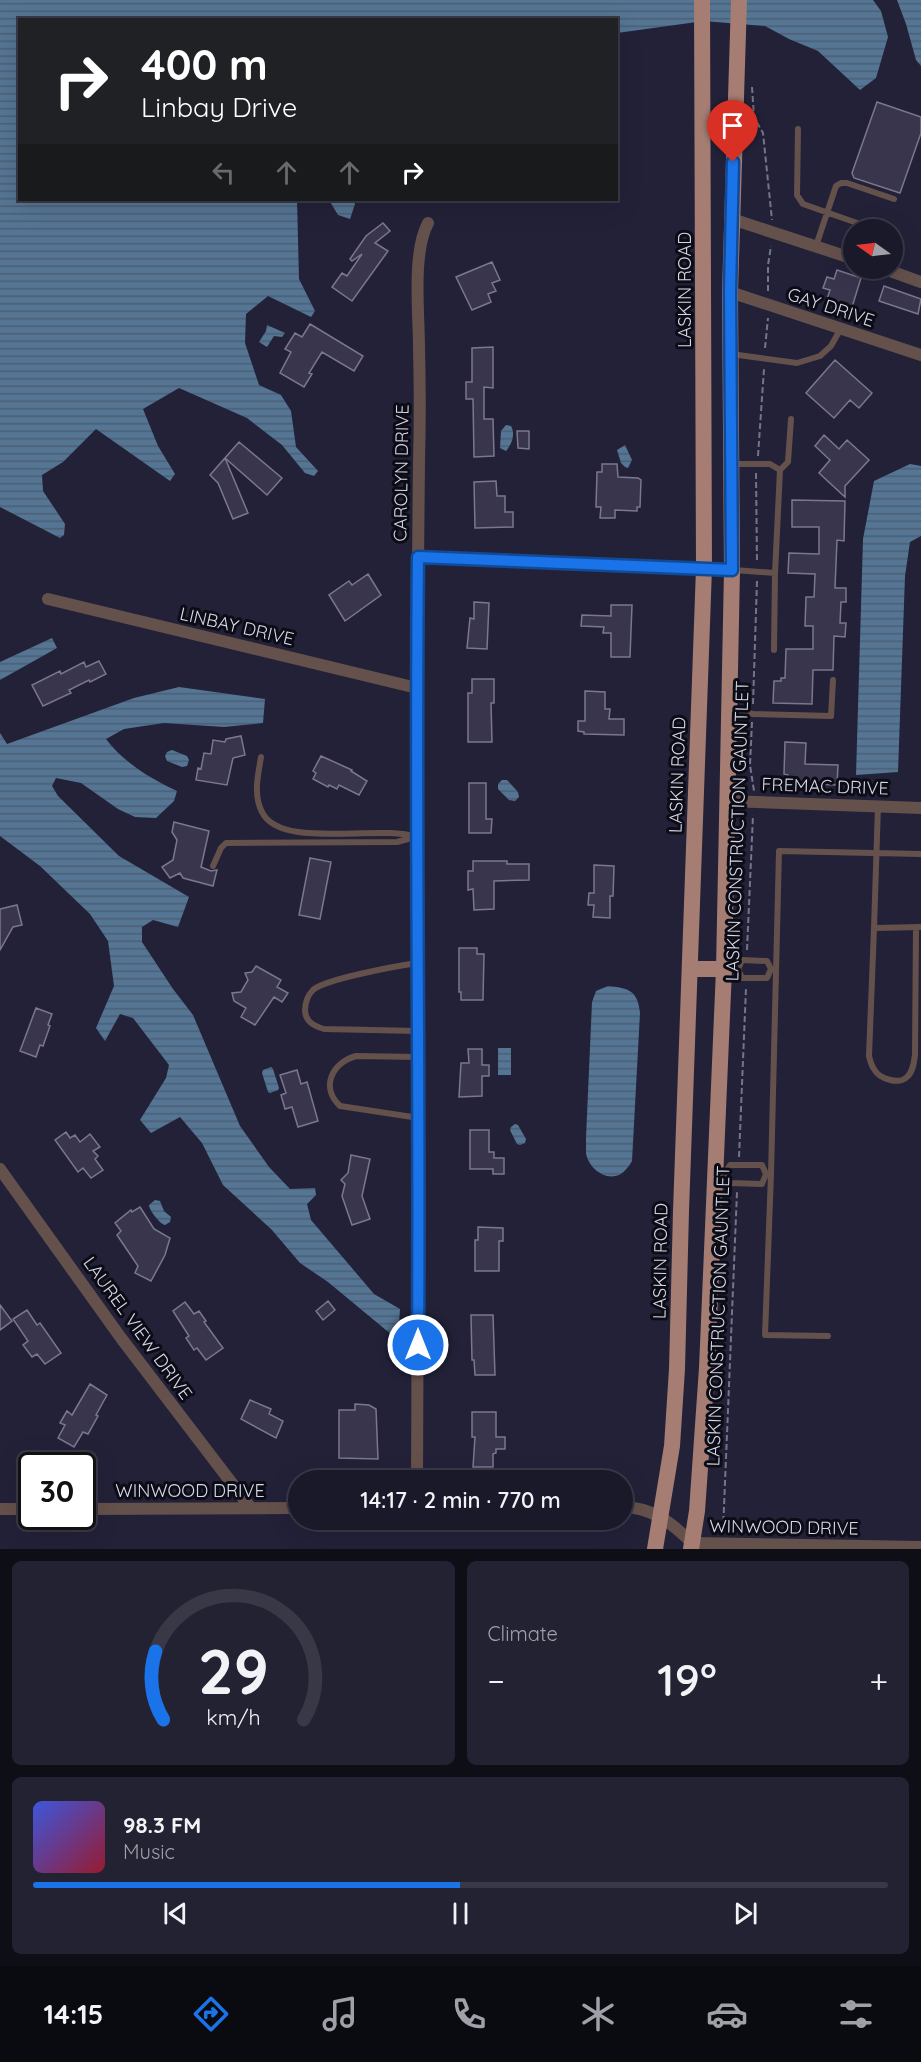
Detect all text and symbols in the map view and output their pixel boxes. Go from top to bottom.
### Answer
text: 400 m [141,38,268,91]
icon: right [42,42,120,120]
text: Linbay Drive [141,90,297,124]
pin [707,100,758,162]
icon: arrive [716,109,749,142]
icon: left [207,156,240,189]
icon: ahead [270,156,303,189]
icon: ahead [333,156,366,189]
icon: right [396,156,429,189]
north arrow [843,219,903,279]
map controls [843,219,903,279]
street label: LASKIN ROAD [673,232,696,348]
street label: GAY DRIVE [785,282,877,332]
street label: CAROLYN DRIVE [388,404,414,542]
street label: LINBAY DRIVE [178,602,296,650]
street label: LASKIN CONSTRUCTION GAUNTLET [720,680,754,982]
street label: LASKIN ROAD [663,716,691,833]
street label: FREMAC DRIVE [761,772,889,800]
street label: LASKIN CONSTRUCTION GAUNTLET [701,1165,735,1467]
street label: LASKIN ROAD [647,1203,673,1319]
street label: LAUREL VIEW DRIVE [78,1252,198,1404]
position arrow [386,1313,450,1377]
speed limit sign: 30 [18,1452,96,1530]
street label: WINWOOD DRIVE [115,1479,265,1502]
text: 14:17 · 2 min · 770 m [360,1486,561,1514]
street label: WINWOOD DRIVE [709,1514,859,1540]
text: Climate [488,1621,558,1646]
text: 29 [198,1632,269,1710]
text: 19° [657,1651,717,1707]
text: − [488,1660,505,1701]
text: + [869,1660,888,1701]
text: km/h [206,1704,260,1730]
text: 98.3 FM [123,1811,201,1839]
text: Music [123,1839,175,1864]
icon: previous [159,1897,192,1930]
icon: pause [444,1897,477,1930]
icon: next [729,1897,762,1930]
icon: directions [190,1993,232,2035]
icon: music [319,1993,361,2035]
icon: phone [448,1993,490,2035]
icon: climate [577,1993,619,2035]
icon: car [706,1993,748,2035]
icon: filters [835,1993,877,2035]
text: 14:15 [44,1997,103,2031]

